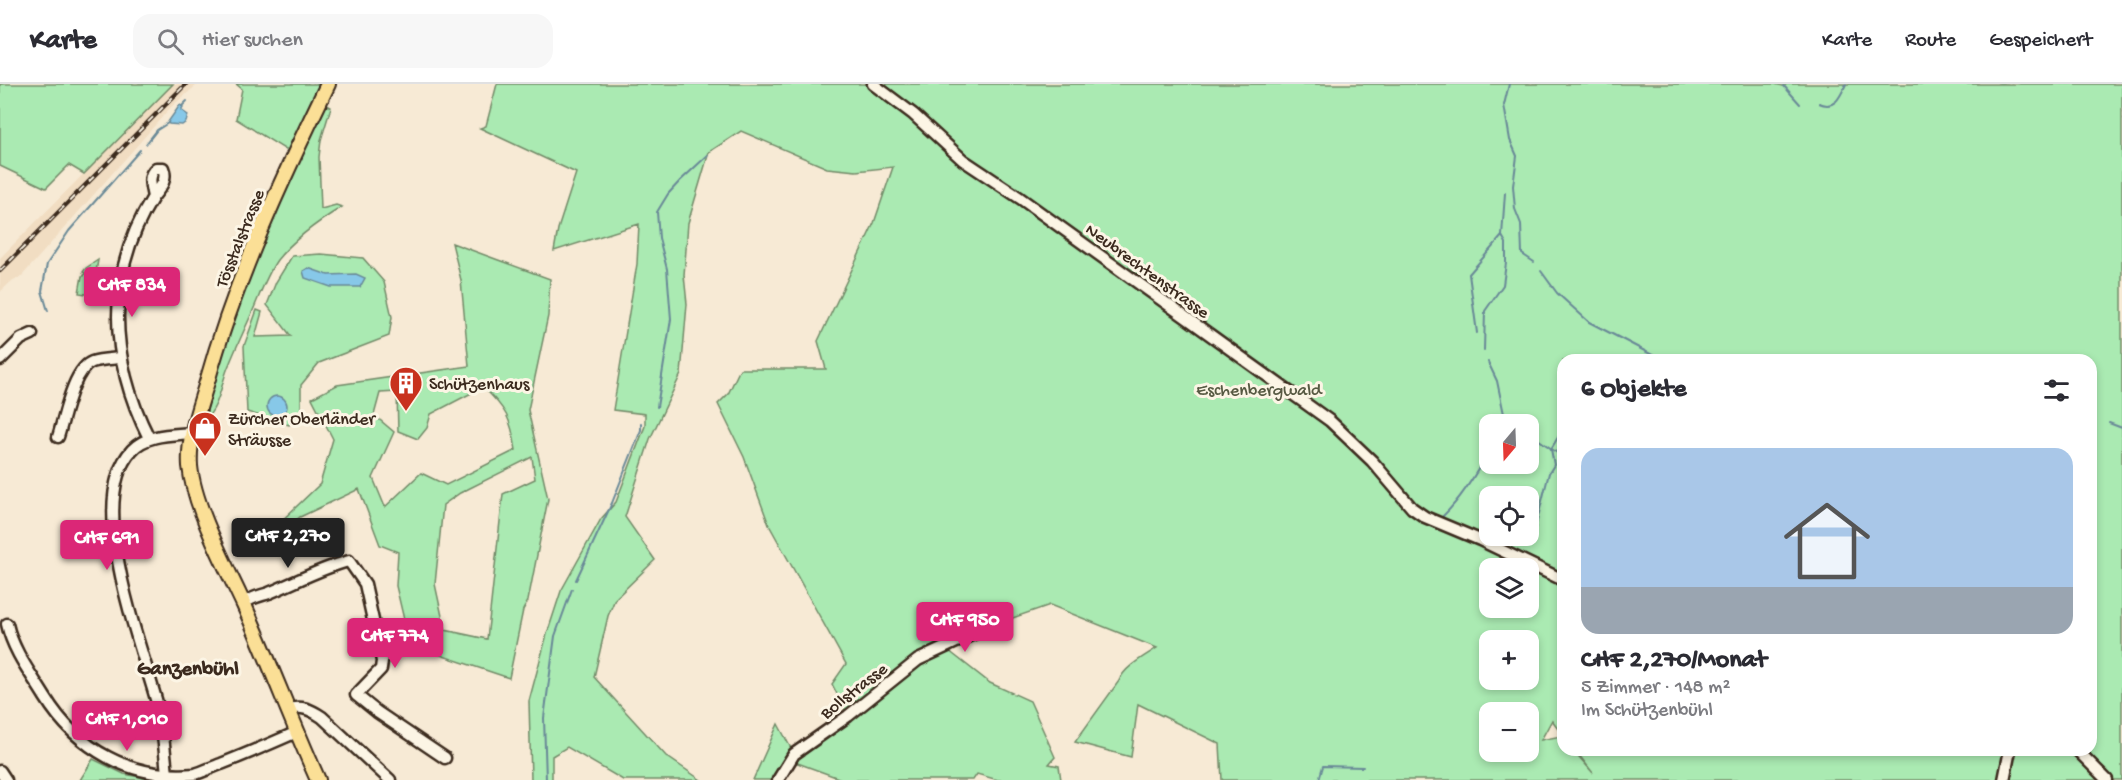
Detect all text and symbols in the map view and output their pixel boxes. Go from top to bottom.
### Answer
search box [133,14,553,68]
text: Karte [30,25,97,58]
icon: search [154,25,187,58]
text: Hier suchen [202,28,303,54]
text: Karte [1822,29,1872,54]
text: Route [1905,29,1956,54]
text: Gespeichert [1989,29,2092,54]
street label: Tösstalstrasse [212,186,271,292]
street label: Neubrechtenstrasse [1080,220,1213,325]
pin: CHF 834 [77,267,187,318]
text: CHF 834 [98,275,166,298]
building icon: Schützenhaus [388,365,424,412]
icon: filters [2040,374,2073,407]
place label: Schützenhaus [429,375,531,396]
text: 6 Objekte [1581,375,1686,406]
park label: Eschenbergwald [1196,381,1323,402]
shop icon: Zürcher Oberländer Sträusse [187,410,223,457]
place label: Zürcher Oberländer Sträusse [228,410,377,452]
north arrow [1479,414,1539,474]
map controls [1479,414,1539,762]
button: locate [1479,486,1539,546]
icon: home [1773,487,1881,595]
pin: CHF 2,270 [219,518,357,569]
pin: CHF 691 [52,520,162,571]
text: CHF 2,270 [246,526,330,549]
text: CHF 691 [74,528,140,551]
button: layers [1479,558,1539,618]
pin: CHF 950 [910,602,1020,653]
text: CHF 950 [930,610,1000,633]
pin: CHF 774 [340,618,450,669]
text: CHF 774 [361,626,429,649]
button: + [1479,630,1539,690]
text: CHF 2,270/Monat [1581,646,1767,677]
district label: Ganzenbühl [137,658,239,683]
street label: Bollstrasse [816,659,893,725]
text: 5 Zimmer · 148 m² [1581,677,1730,700]
text: Im Schützenbühl [1581,700,1713,723]
pin: CHF 1,010 [58,701,196,752]
button: − [1479,702,1539,762]
text: CHF 1,010 [86,709,168,732]

